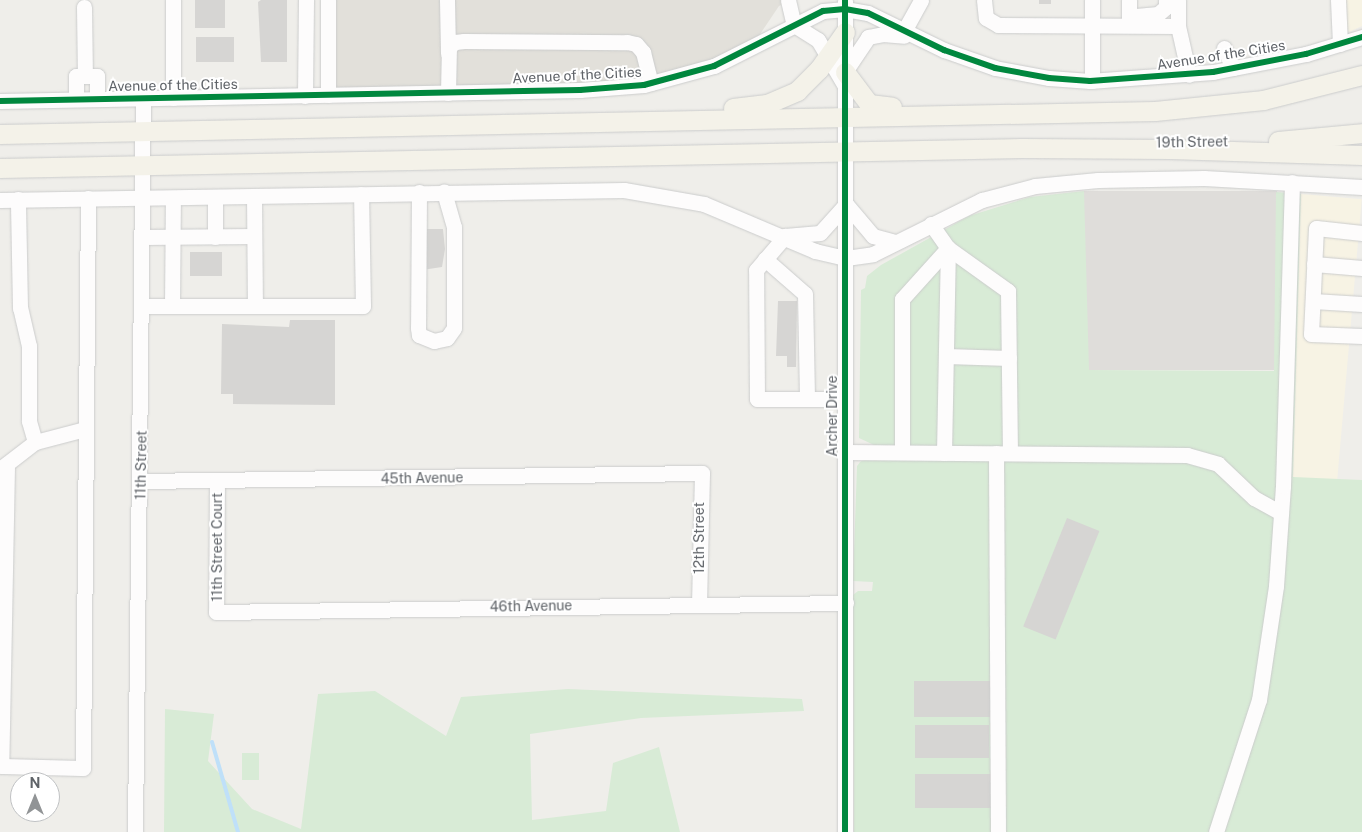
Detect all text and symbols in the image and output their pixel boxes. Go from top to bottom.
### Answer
street label: Avenue of the Cities [1156,37,1286,73]
street label: Avenue of the Cities [512,63,642,87]
street label: Avenue of the Cities [108,75,238,95]
street label: 19th Street [1156,133,1228,151]
street label: Archer Drive [824,375,840,457]
street label: 11th Street [132,430,150,500]
street label: 45th Avenue [381,469,463,487]
street label: 11th Street Court [209,492,225,602]
street label: 12th Street [691,502,707,574]
street label: 46th Avenue [490,597,572,615]
north arrow [10,772,60,822]
text: N [30,775,40,791]

